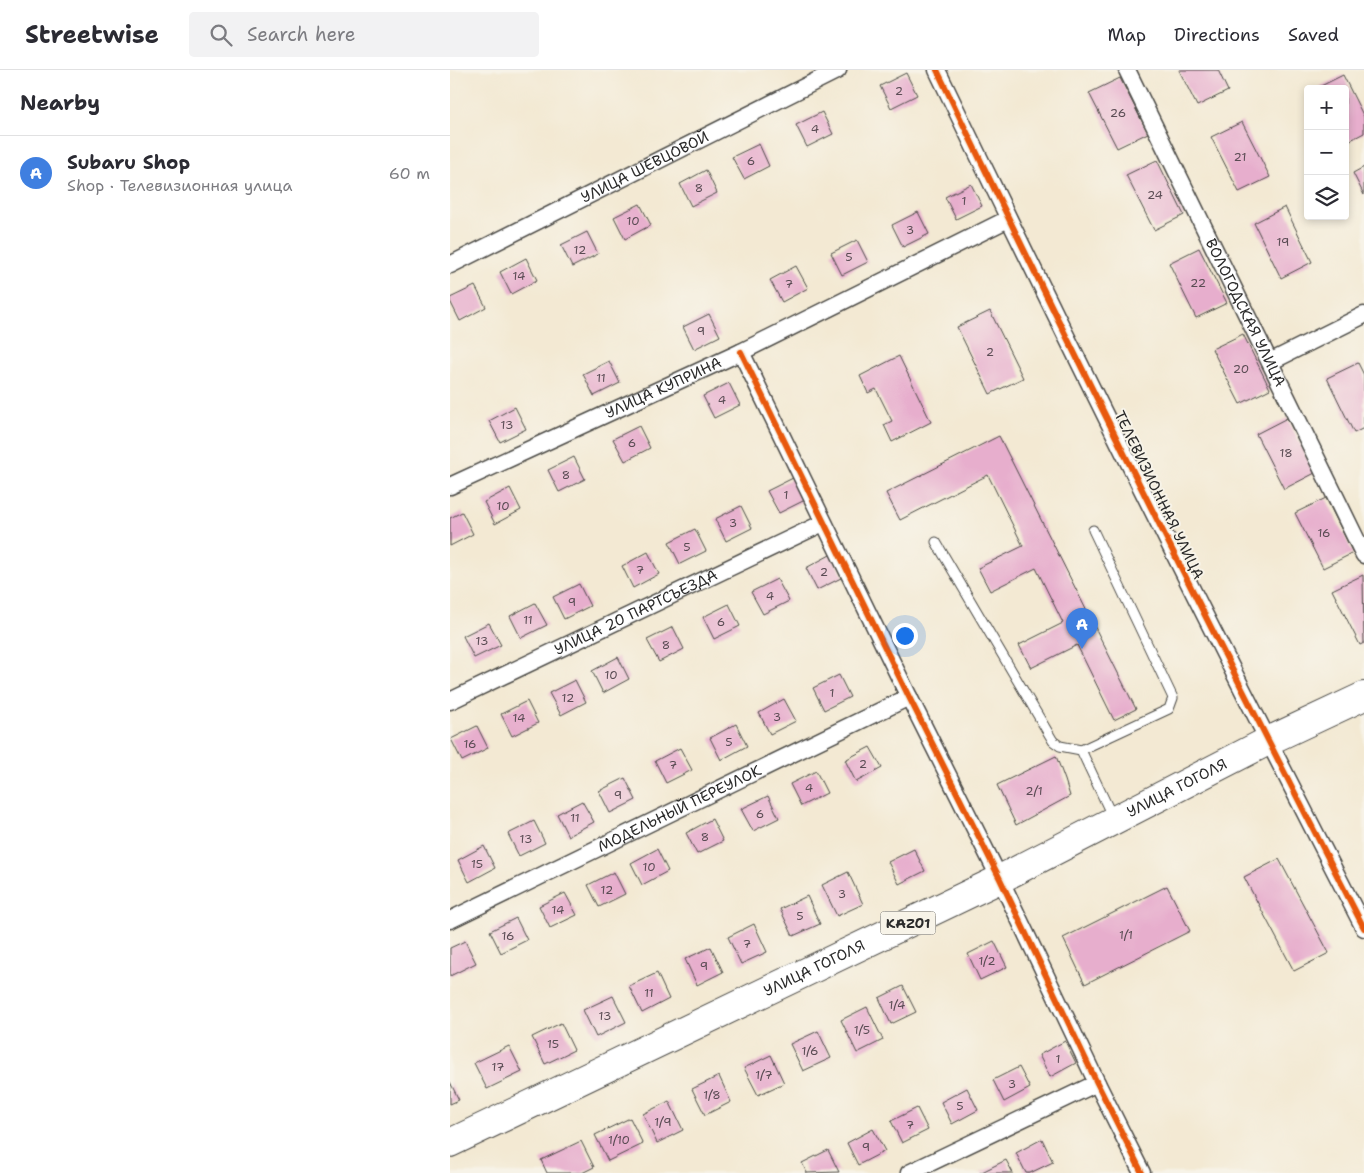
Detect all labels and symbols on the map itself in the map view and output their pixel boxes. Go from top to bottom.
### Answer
house number: 2 [895,83,903,99]
house number: 26 [1110,105,1126,121]
house number: 4 [811,121,819,137]
street label: УЛИЦА ШЕВЦОВОЙ [578,126,712,208]
house number: 21 [1234,149,1246,165]
house number: 6 [747,153,755,169]
house number: 8 [695,180,703,196]
house number: 24 [1147,187,1163,203]
house number: 1 [961,193,967,209]
house number: 10 [626,213,640,229]
house number: 3 [906,222,914,238]
house number: 19 [1277,234,1289,250]
street label: ВОЛОГОДСКАЯ УЛИЦА [1201,235,1290,390]
house number: 12 [574,242,586,258]
house number: 5 [845,249,853,265]
house number: 14 [513,268,525,284]
house number: 22 [1190,275,1206,291]
house number: 7 [785,276,793,292]
house number: 9 [697,323,705,339]
house number: 2 [986,344,994,360]
street label: УЛИЦА КУПРИНА [602,352,725,423]
house number: 20 [1233,361,1249,377]
house number: 11 [596,370,606,386]
house number: 4 [718,392,726,408]
street label: ТЕЛЕВИЗИОННАЯ УЛИЦА [1109,407,1209,583]
house number: 13 [501,417,513,433]
house number: 6 [628,435,636,451]
house number: 18 [1279,445,1293,461]
house number: 8 [562,467,570,483]
house number: 1 [783,487,789,503]
house number: 10 [496,498,510,514]
house number: 3 [729,515,737,531]
house number: 16 [1317,525,1331,541]
house number: 5 [683,539,691,555]
house number: 7 [636,562,644,578]
house number: 2 [820,564,828,580]
street label: УЛИЦА 20 ПАРТСЪЕЗДА [551,565,721,660]
house number: 4 [766,588,774,604]
house number: 9 [568,594,576,610]
pin: A [1066,608,1098,649]
house number: 11 [523,612,533,628]
house number: 6 [717,614,725,630]
your location [892,623,918,649]
house number: 13 [476,633,488,649]
house number: 8 [662,637,670,653]
house number: 10 [604,667,618,683]
house number: 1 [829,685,835,701]
house number: 12 [562,690,574,706]
house number: 3 [773,709,781,725]
house number: 14 [513,710,525,726]
house number: 5 [725,734,733,750]
house number: 16 [463,736,477,752]
street label: УЛИЦА ГОГОЛЯ [1123,754,1230,822]
house number: 2 [859,756,867,772]
house number: 7 [669,757,677,773]
street label: МОДЕЛЬНЫЙ ПЕРЕУЛОК [594,760,765,857]
house number: 4 [805,780,813,796]
house number: 2/1 [1025,783,1043,799]
house number: 9 [614,787,622,803]
house number: 6 [756,806,764,822]
house number: 11 [570,810,580,826]
house number: 8 [701,829,709,845]
house number: 13 [520,831,532,847]
house number: 15 [471,856,483,872]
house number: 10 [642,859,656,875]
house number: 12 [601,882,613,898]
house number: 3 [838,886,846,902]
house number: 14 [552,902,564,918]
house number: 5 [796,908,804,924]
road number: KАZ01 [880,911,936,934]
house number: 1/1 [1119,927,1133,943]
house number: 16 [501,928,515,944]
street label: УЛИЦА ГОГОЛЯ [760,935,868,1001]
house number: 7 [743,936,751,952]
house number: 1/2 [978,953,996,969]
house number: 9 [700,958,708,974]
house number: 11 [644,985,654,1001]
house number: 1/4 [889,997,905,1013]
house number: 13 [599,1008,611,1024]
house number: 1/5 [854,1022,870,1038]
house number: 15 [547,1036,559,1052]
house number: 1/6 [802,1043,818,1059]
house number: 1 [1055,1051,1061,1067]
house number: 17 [492,1059,504,1075]
house number: 1/7 [755,1067,773,1083]
house number: 3 [1008,1076,1016,1092]
house number: 1/8 [703,1087,721,1103]
house number: 5 [956,1098,964,1114]
house number: 1/9 [654,1114,672,1130]
house number: 7 [906,1117,914,1133]
house number: 1/10 [608,1132,630,1148]
house number: 9 [862,1139,870,1155]

